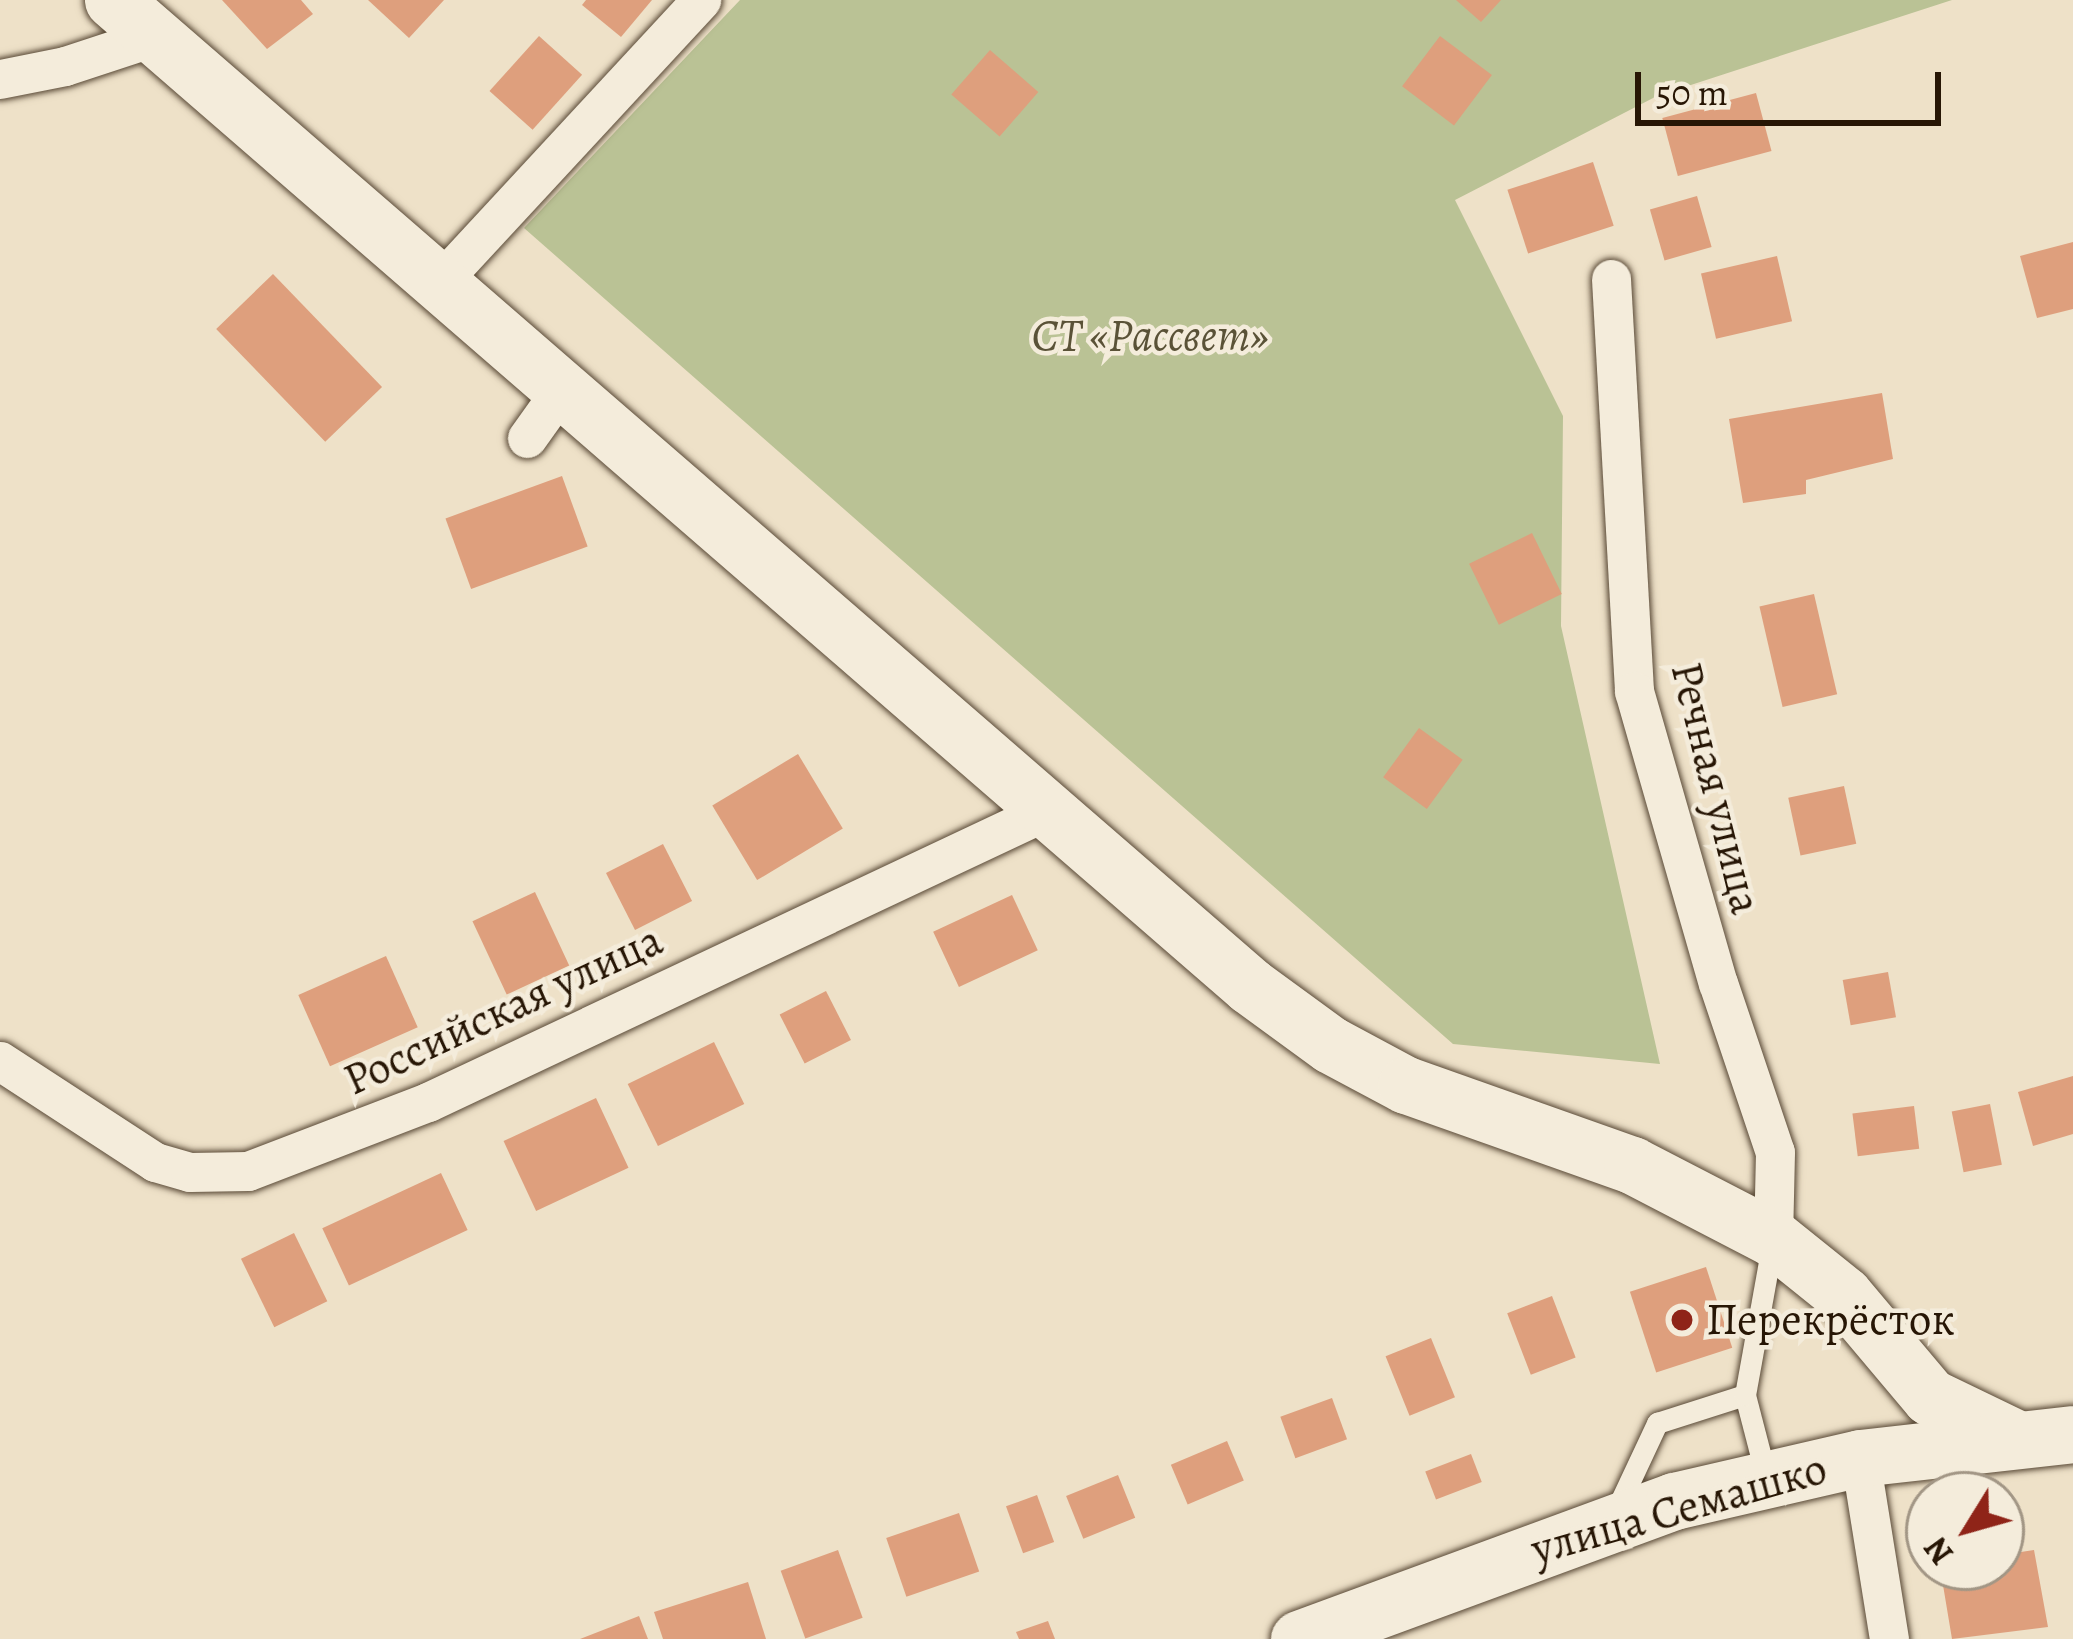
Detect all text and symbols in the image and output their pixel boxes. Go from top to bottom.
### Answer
scale bar [1641,48,1947,122]
text: 50 m [1656,68,1728,117]
park label: СТ «Рассвет» [1032,309,1268,363]
street label: Речная улица [1659,657,1773,919]
street label: Российская улица [335,913,671,1107]
place label: Перекрёсток [1706,1293,1955,1347]
marker: Перекрёсток [1669,1307,1695,1333]
street label: улица Семашко [1525,1441,1833,1577]
north arrow [1905,1471,2025,1591]
text: N [1913,1528,1963,1574]

